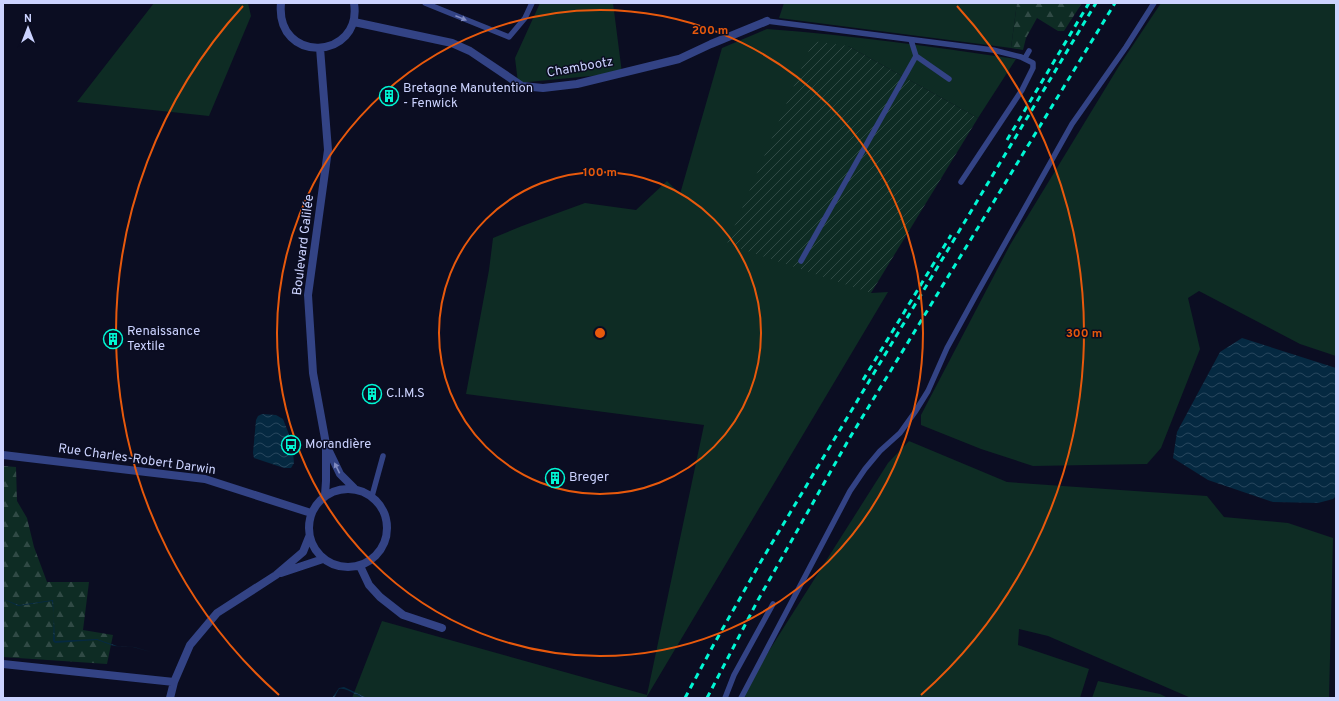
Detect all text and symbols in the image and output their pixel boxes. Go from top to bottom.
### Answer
north arrow [8,8,48,48]
text: N [24,12,32,26]
one-way arrow [455,15,467,21]
text: 200 m [692,23,728,39]
street label: Chambootz [545,54,615,82]
place label: Bretagne Manutention - Fenwick [403,81,533,112]
building icon: Bretagne Manutention - Fenwick [378,85,400,107]
text: 100 m [583,165,617,181]
street label: Boulevard Galilée [290,194,318,296]
place label: Renaissance Textile [127,324,200,355]
centre of rings [593,326,607,340]
text: 300 m [1066,326,1102,342]
building icon: Renaissance Textile [102,328,124,350]
building icon: C.I.M.S [361,383,383,405]
place label: C.I.M.S [386,386,425,402]
bus stop icon: Morandière [280,434,302,456]
place label: Morandière [305,437,371,453]
street label: Rue Charles-Robert Darwin [57,441,217,479]
one-way arrow [334,463,340,474]
building icon: Breger [544,467,566,489]
place label: Breger [569,470,609,486]

